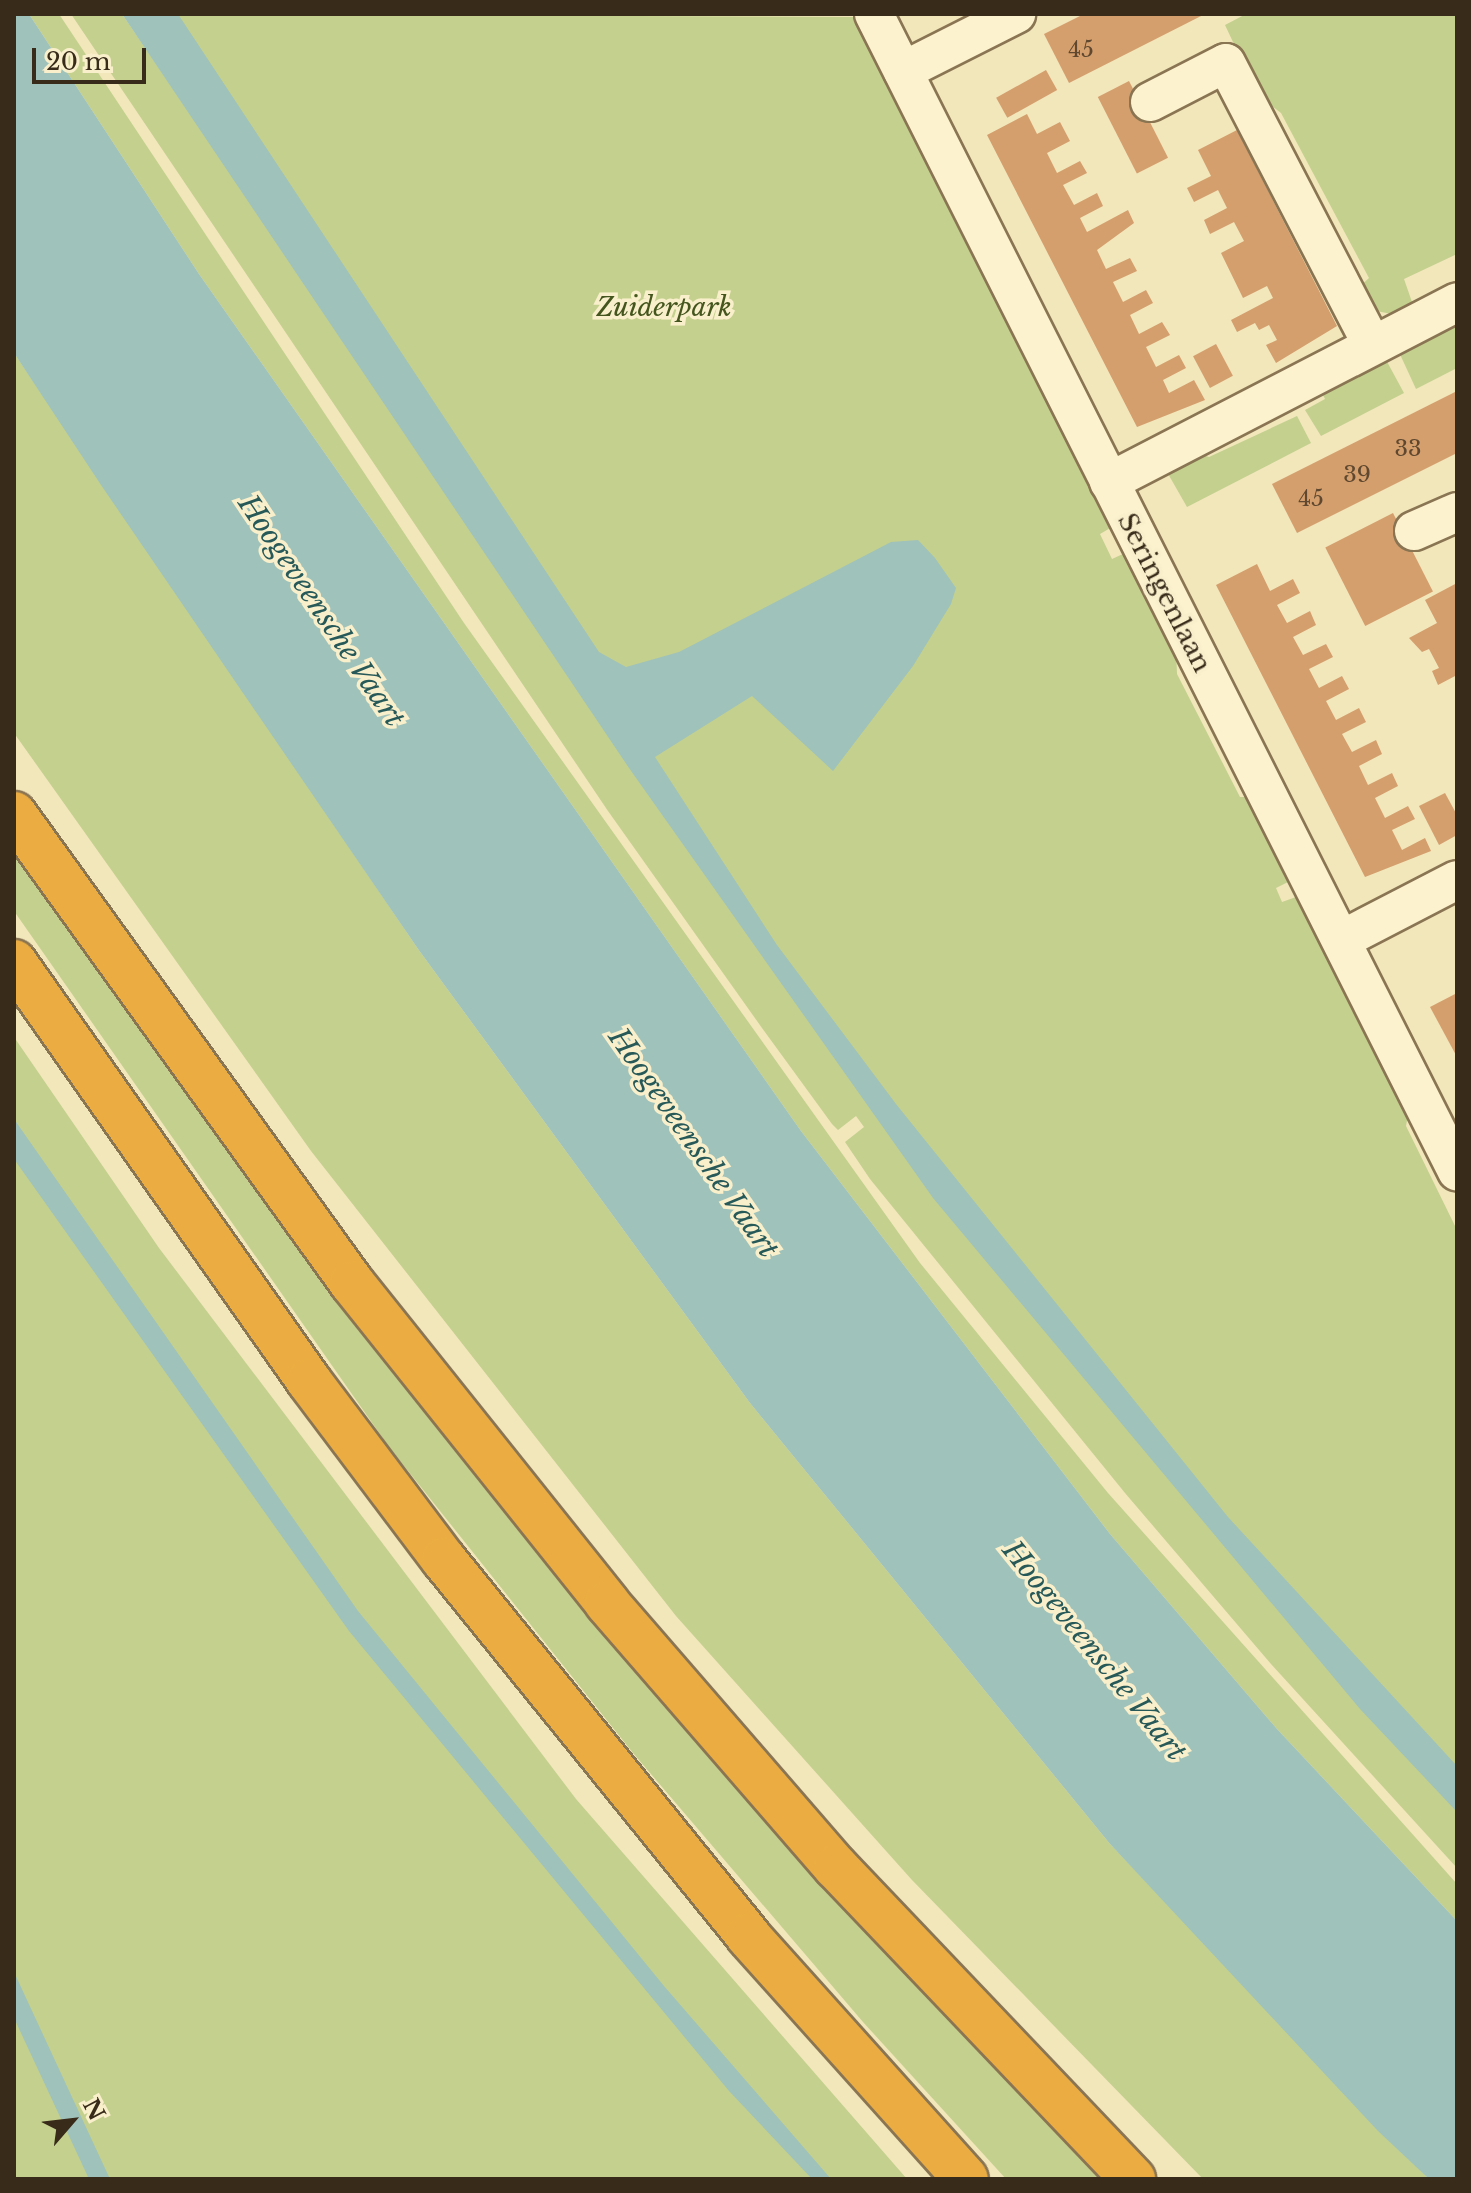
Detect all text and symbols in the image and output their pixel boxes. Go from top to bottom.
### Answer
scale bar [36,32,150,82]
house number: 45 [1068,37,1094,63]
text: 20 m [46,47,111,76]
park label: Zuiderpark [596,292,732,324]
house number: 33 [1394,436,1422,462]
house number: 39 [1343,462,1371,488]
house number: 45 [1298,486,1324,512]
water label: Hoogeveensche Vaart [231,489,411,733]
street label: Seringenlaan [1111,508,1217,678]
water label: Hoogeveensche Vaart [601,1022,785,1264]
water label: Hoogeveensche Vaart [995,1534,1193,1768]
north arrow [32,2081,112,2161]
text: N [77,2094,110,2125]

